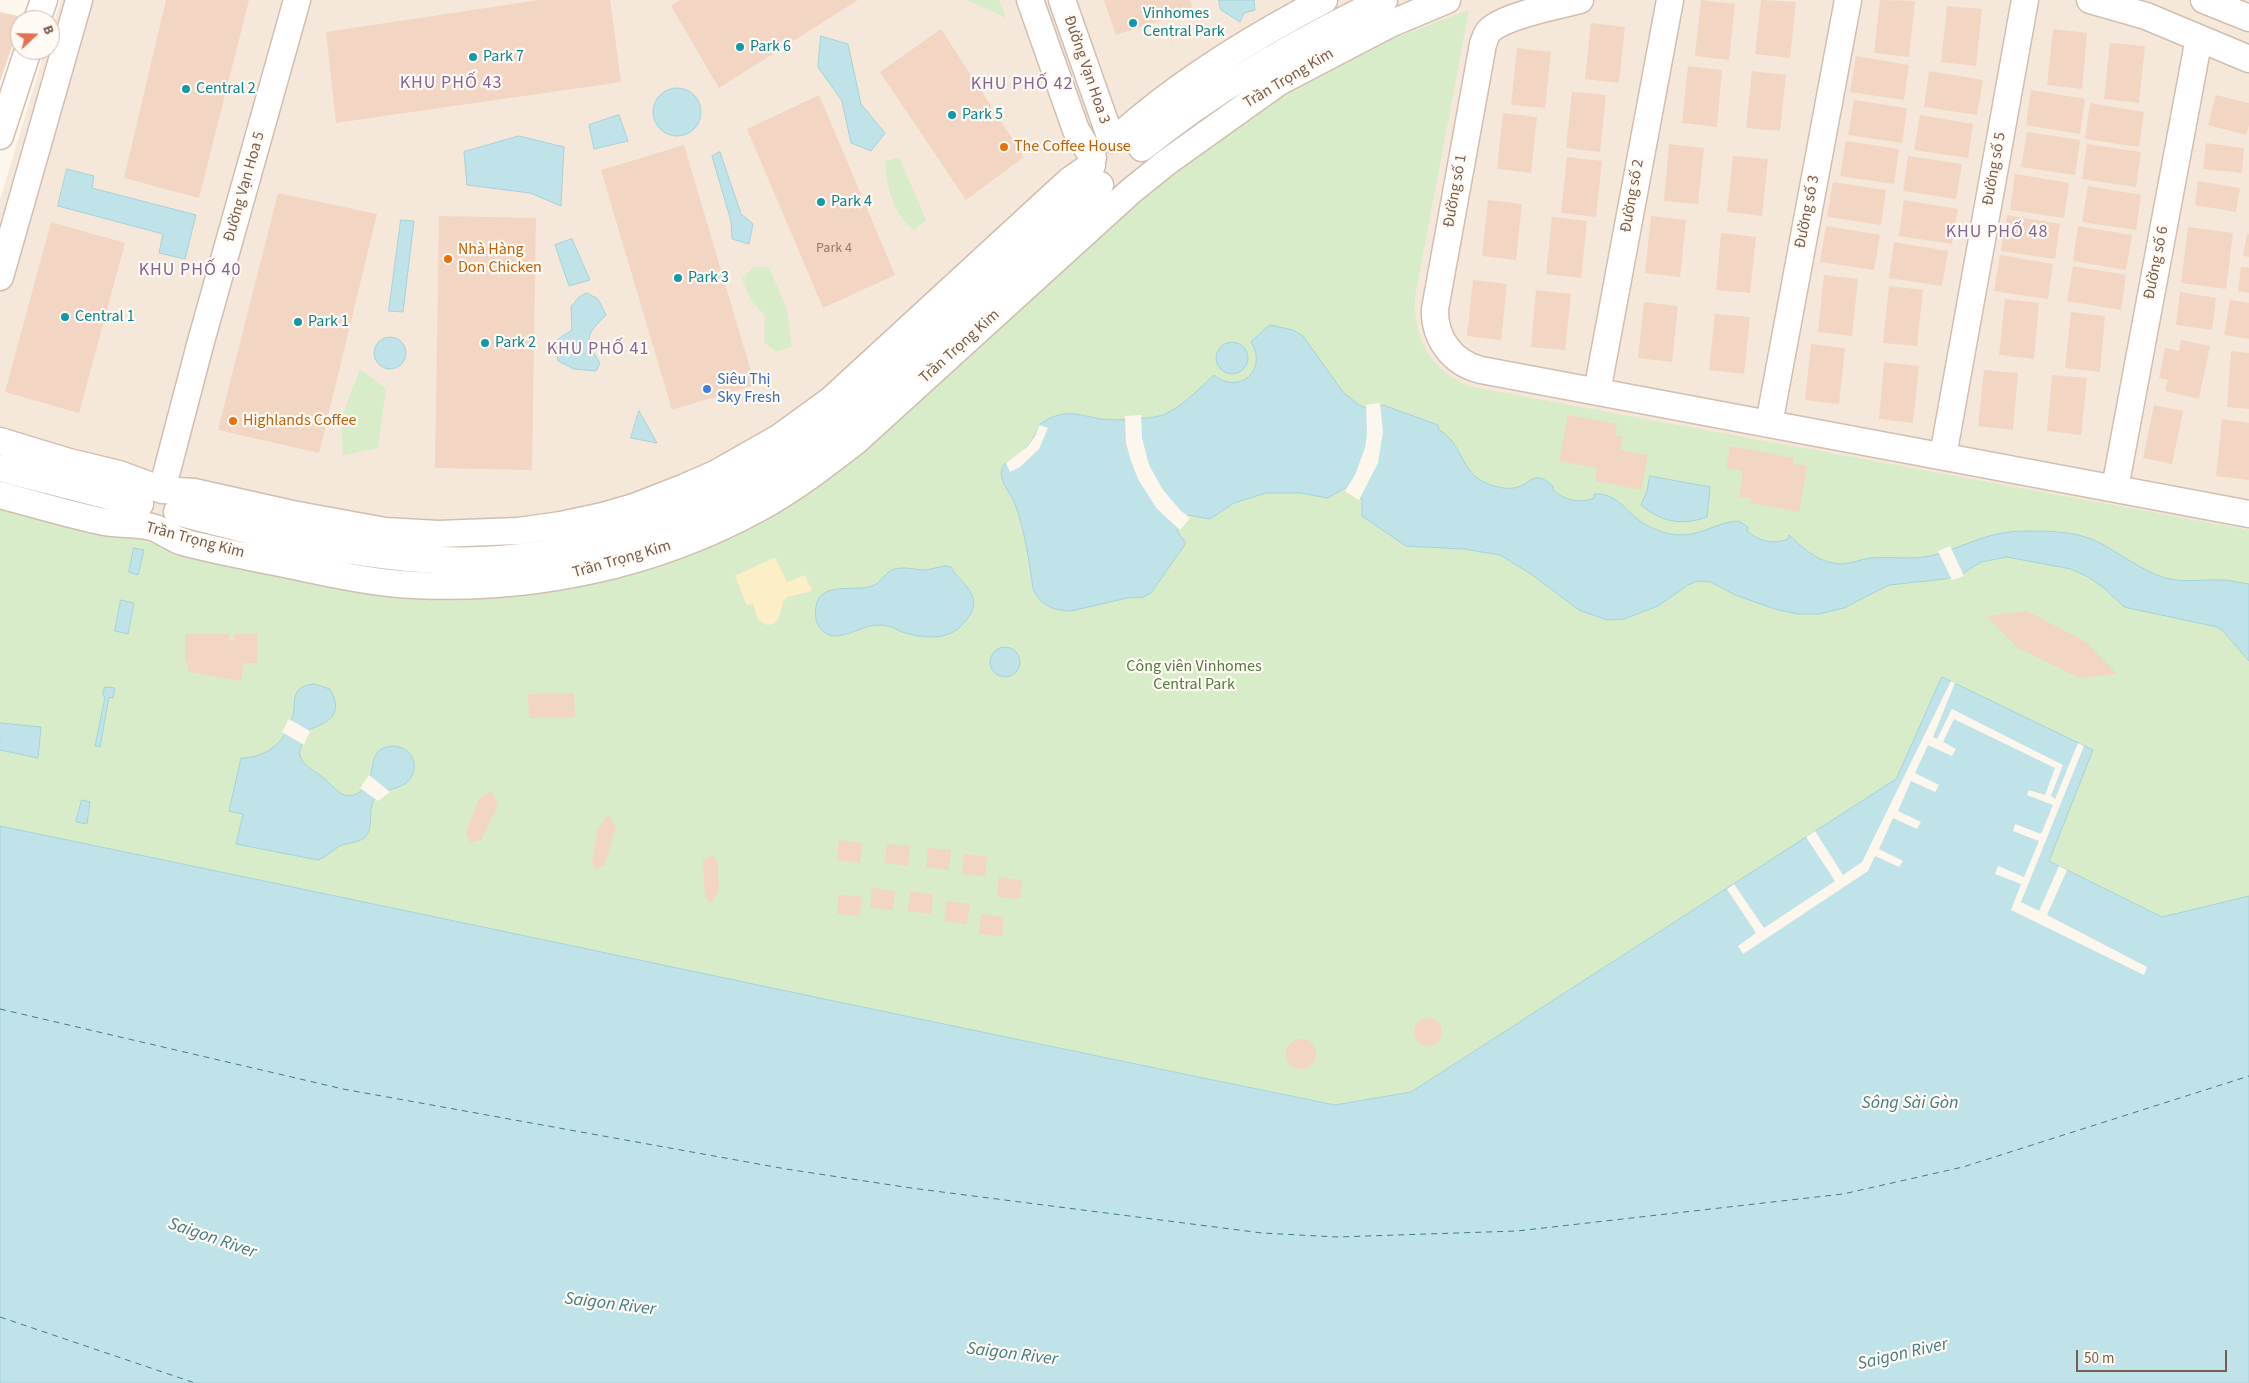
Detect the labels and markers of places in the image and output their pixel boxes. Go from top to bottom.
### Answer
place label: Vinhomes Central Park [1143,4,1225,42]
marker: Vinhomes Central Park [1127,17,1139,29]
place label: Park 6 [750,37,791,57]
marker: Park 6 [734,41,746,53]
place label: Park 7 [483,47,524,67]
marker: Park 7 [467,51,479,63]
place label: Central 2 [196,79,256,99]
marker: Central 2 [180,83,192,95]
place label: Park 5 [962,105,1003,125]
marker: Park 5 [946,109,958,121]
place label: The Coffee House [1014,137,1131,157]
marker: The Coffee House [998,141,1010,153]
place label: Park 4 [831,192,872,212]
marker: Park 4 [815,196,827,208]
place label: Nhà Hàng Don Chicken [458,240,542,278]
marker: Nhà Hàng Don Chicken [442,253,454,265]
place label: Park 3 [688,268,729,288]
marker: Park 3 [672,272,684,284]
place label: Central 1 [75,307,135,327]
marker: Central 1 [59,311,71,323]
place label: Park 1 [308,312,349,332]
marker: Park 1 [292,316,304,328]
place label: Park 2 [495,333,536,353]
marker: Park 2 [479,337,491,349]
place label: Siêu Thị Sky Fresh [717,370,780,408]
marker: Siêu Thị Sky Fresh [701,383,713,395]
place label: Highlands Coffee [243,411,357,431]
marker: Highlands Coffee [227,415,239,427]

